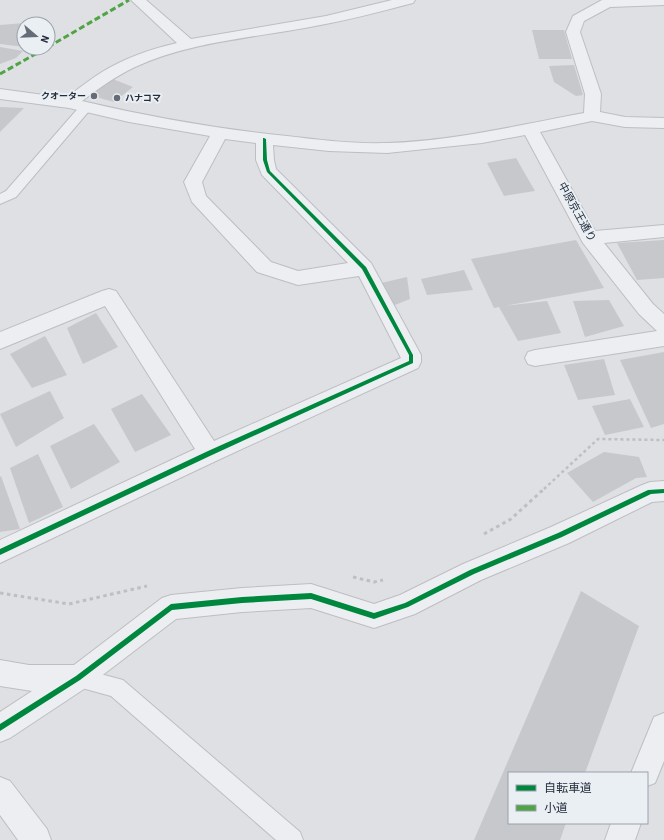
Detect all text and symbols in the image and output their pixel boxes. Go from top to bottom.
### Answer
north arrow [16,16,56,56]
text: N [37,33,53,45]
place label: クオーター [41,90,86,103]
marker: クオーター [89,91,99,101]
place label: ハナコマ [125,92,161,105]
marker: ハナコマ [112,93,122,103]
street label: 中原京王通り [554,180,600,244]
legend [508,772,648,824]
text: 自転車道 [544,780,592,797]
text: 小道 [544,800,568,817]

